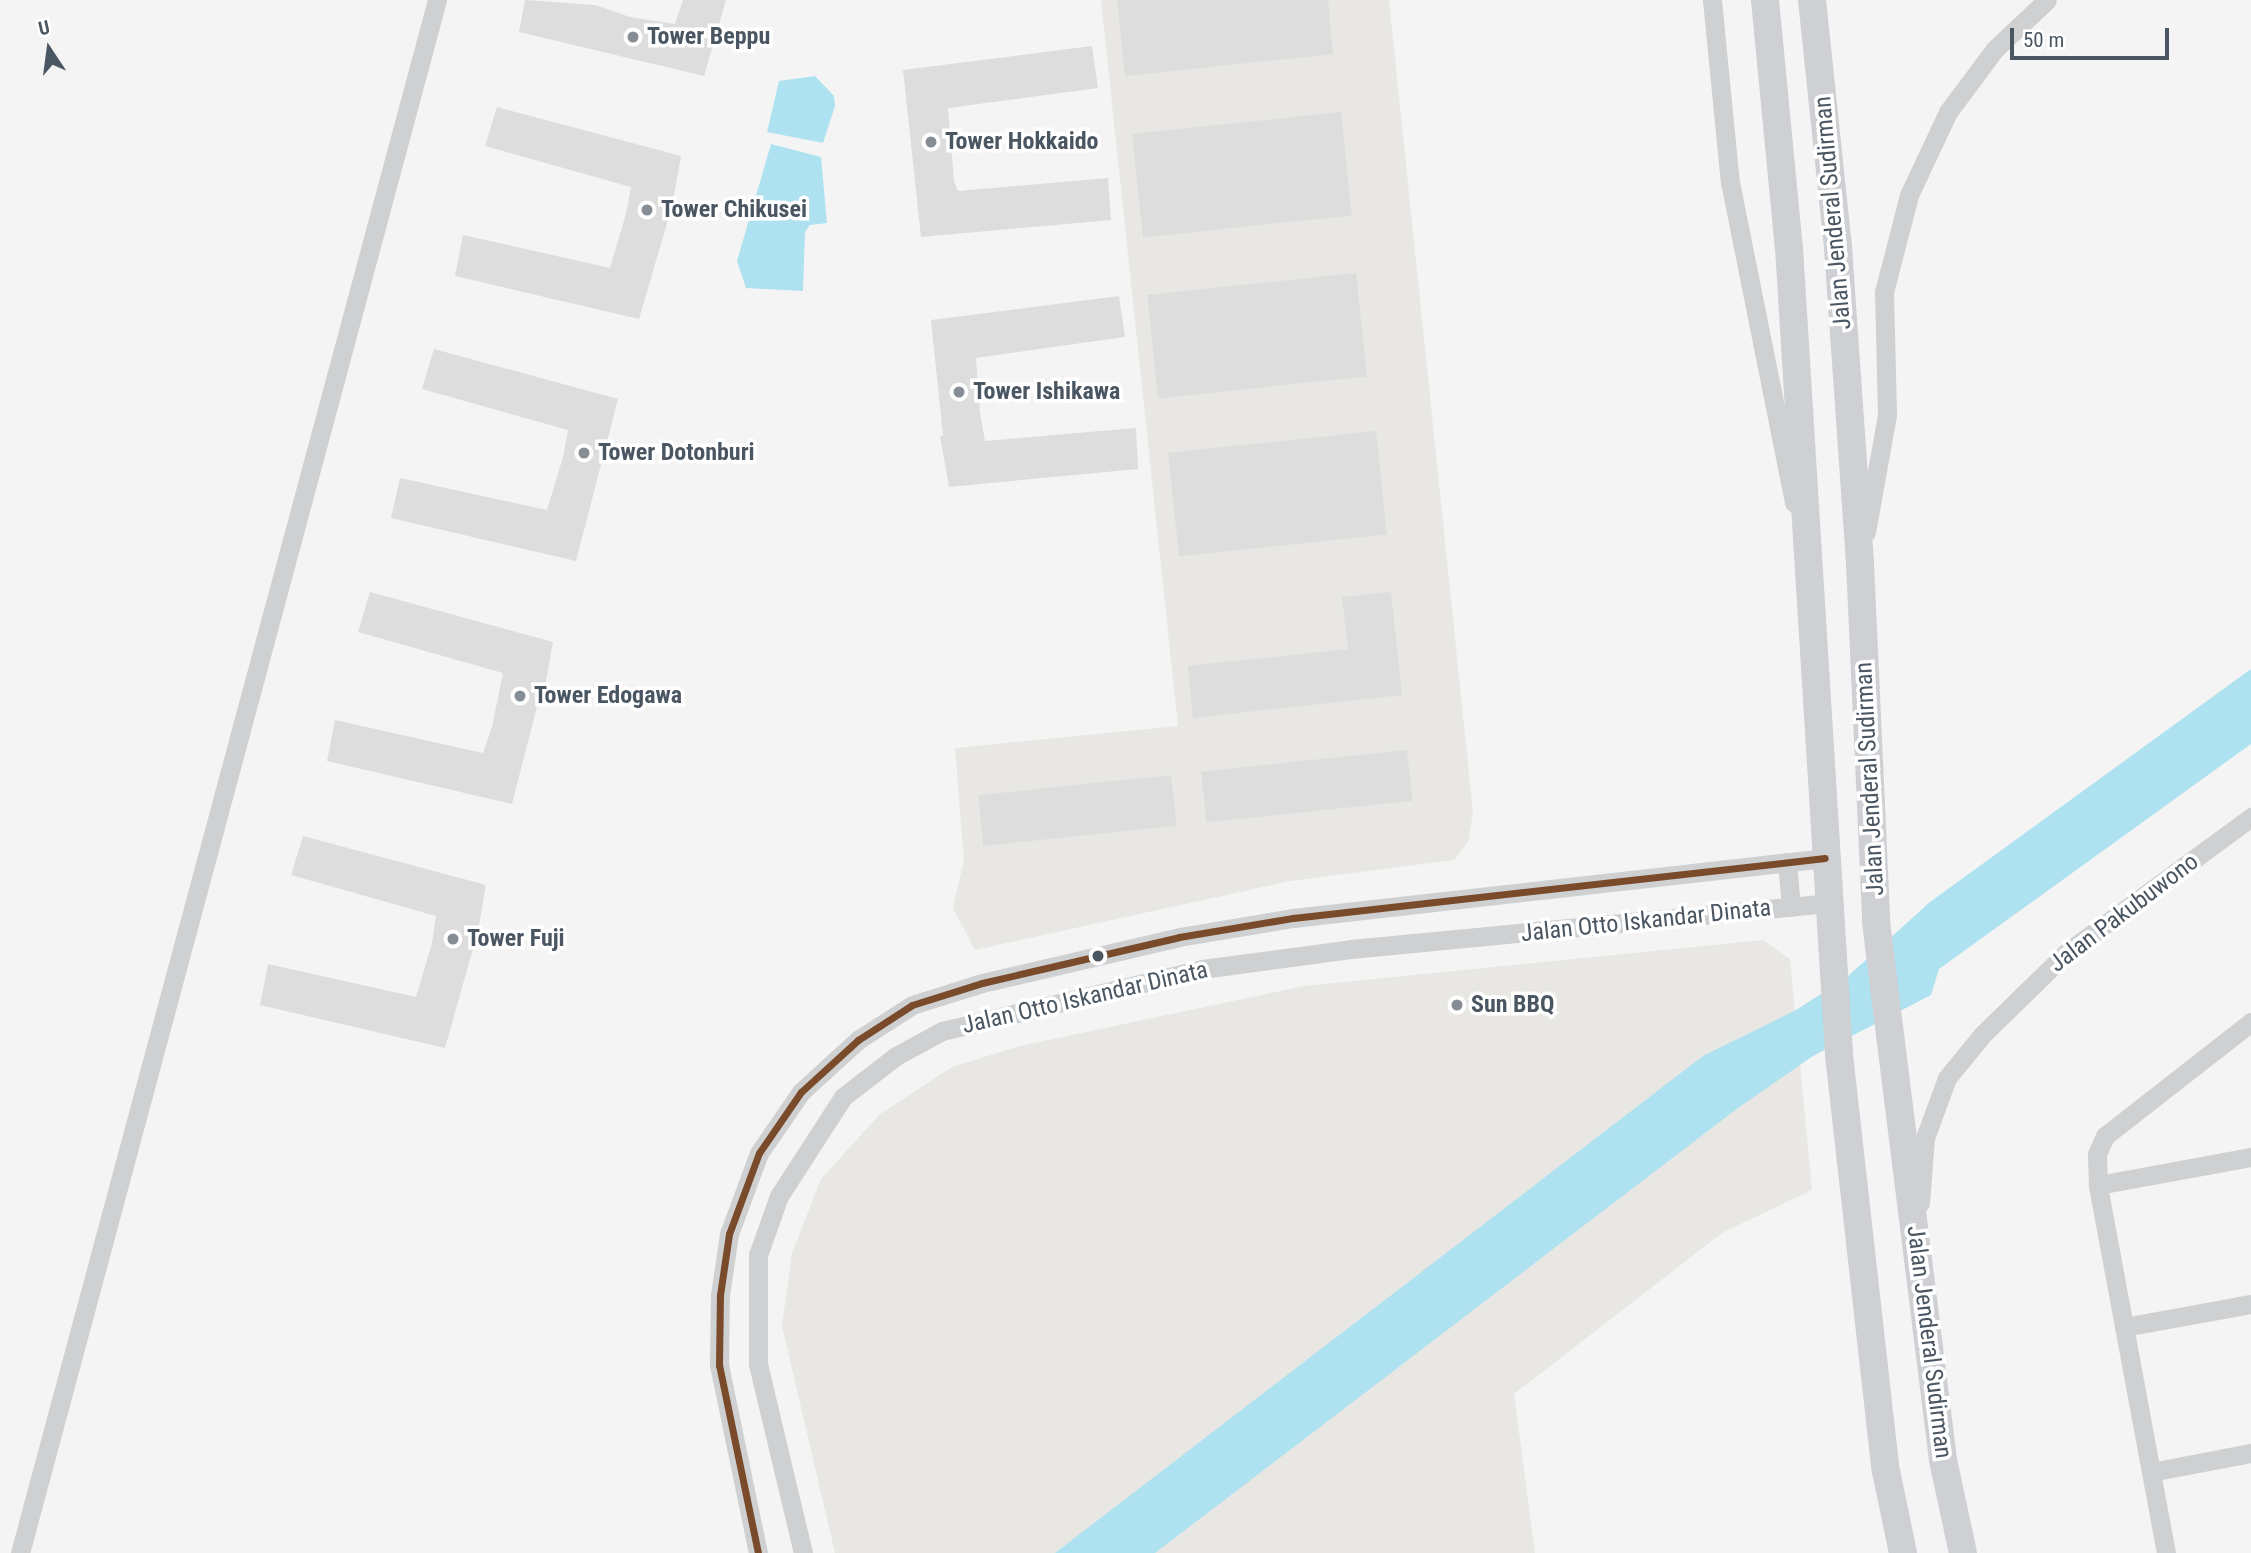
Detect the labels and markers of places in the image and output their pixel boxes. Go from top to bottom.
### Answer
place label: Tower Beppu [647,23,770,51]
marker: Tower Beppu [625,29,641,45]
place label: Tower Hokkaido [945,128,1099,156]
marker: Tower Hokkaido [923,134,939,150]
place label: Tower Chikusei [661,196,807,224]
marker: Tower Chikusei [639,202,655,218]
place label: Tower Ishikawa [973,378,1120,406]
marker: Tower Ishikawa [951,384,967,400]
place label: Tower Dotonburi [598,439,755,467]
marker: Tower Dotonburi [576,445,592,461]
place label: Tower Edogawa [534,682,682,710]
marker: Tower Edogawa [512,688,528,704]
place label: Tower Fuji [467,925,565,953]
marker: Tower Fuji [445,931,461,947]
unlabelled marker [1091,949,1105,963]
place label: Sun BBQ [1471,991,1555,1019]
marker: Sun BBQ [1449,997,1465,1013]

